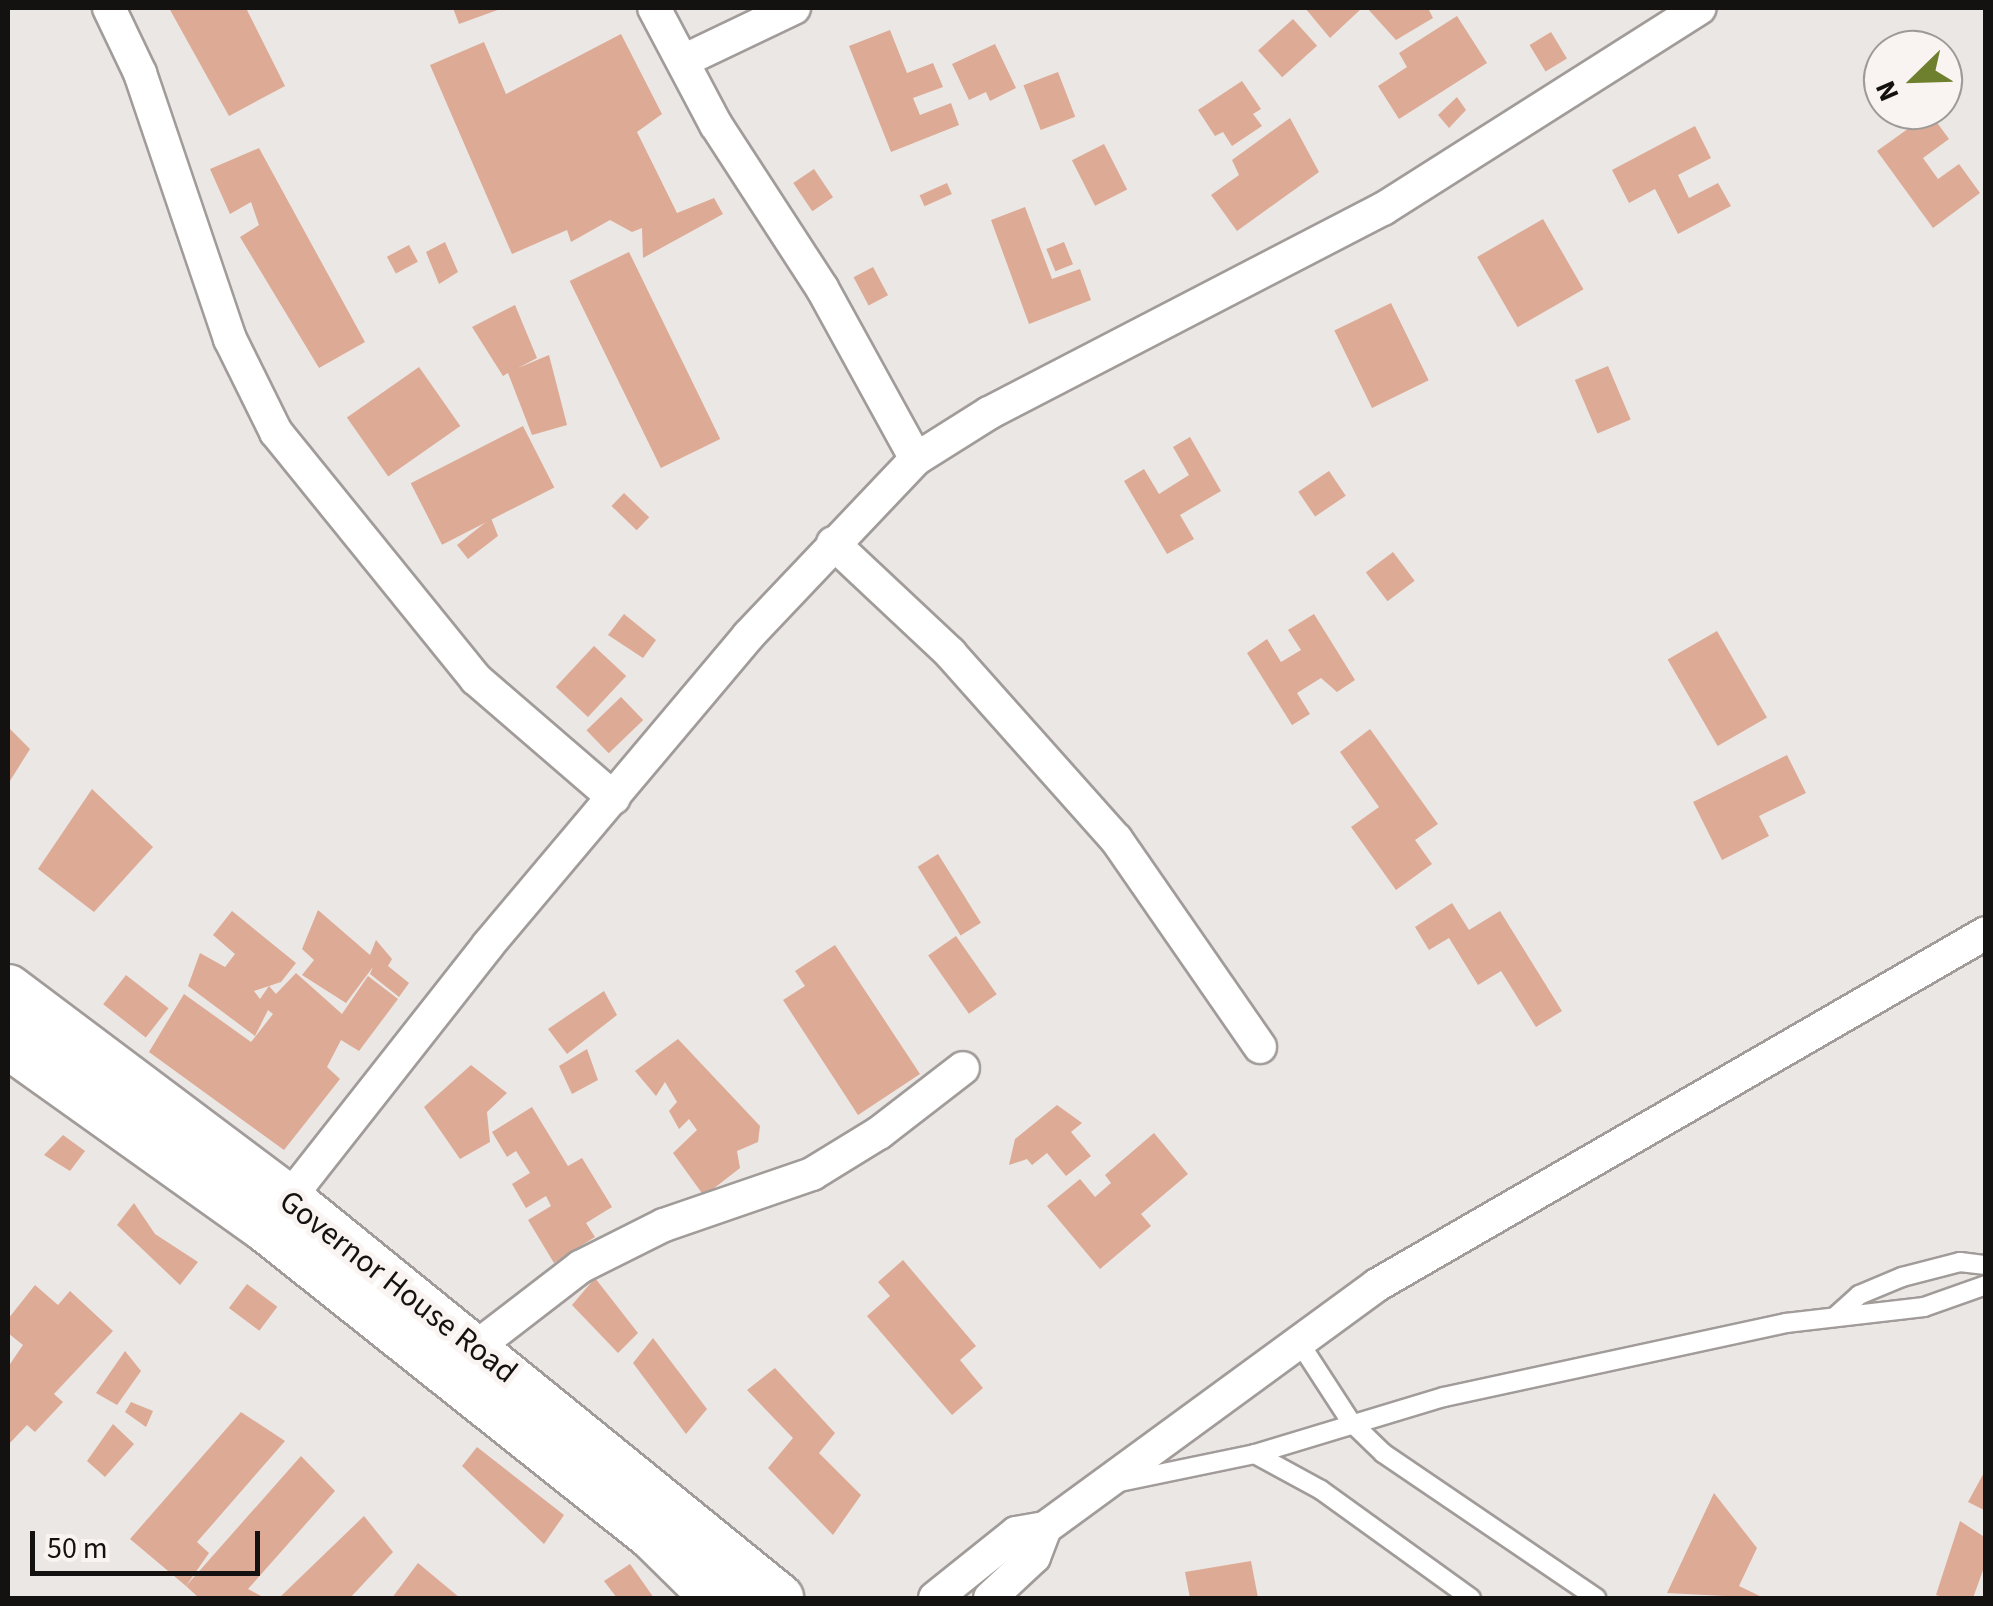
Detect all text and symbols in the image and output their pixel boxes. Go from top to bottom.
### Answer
north arrow [1863,30,1963,130]
text: N [1865,75,1909,107]
street label: Governor House Road [271,1182,525,1392]
scale bar [35,1511,265,1573]
text: 50 m [47,1527,108,1570]

